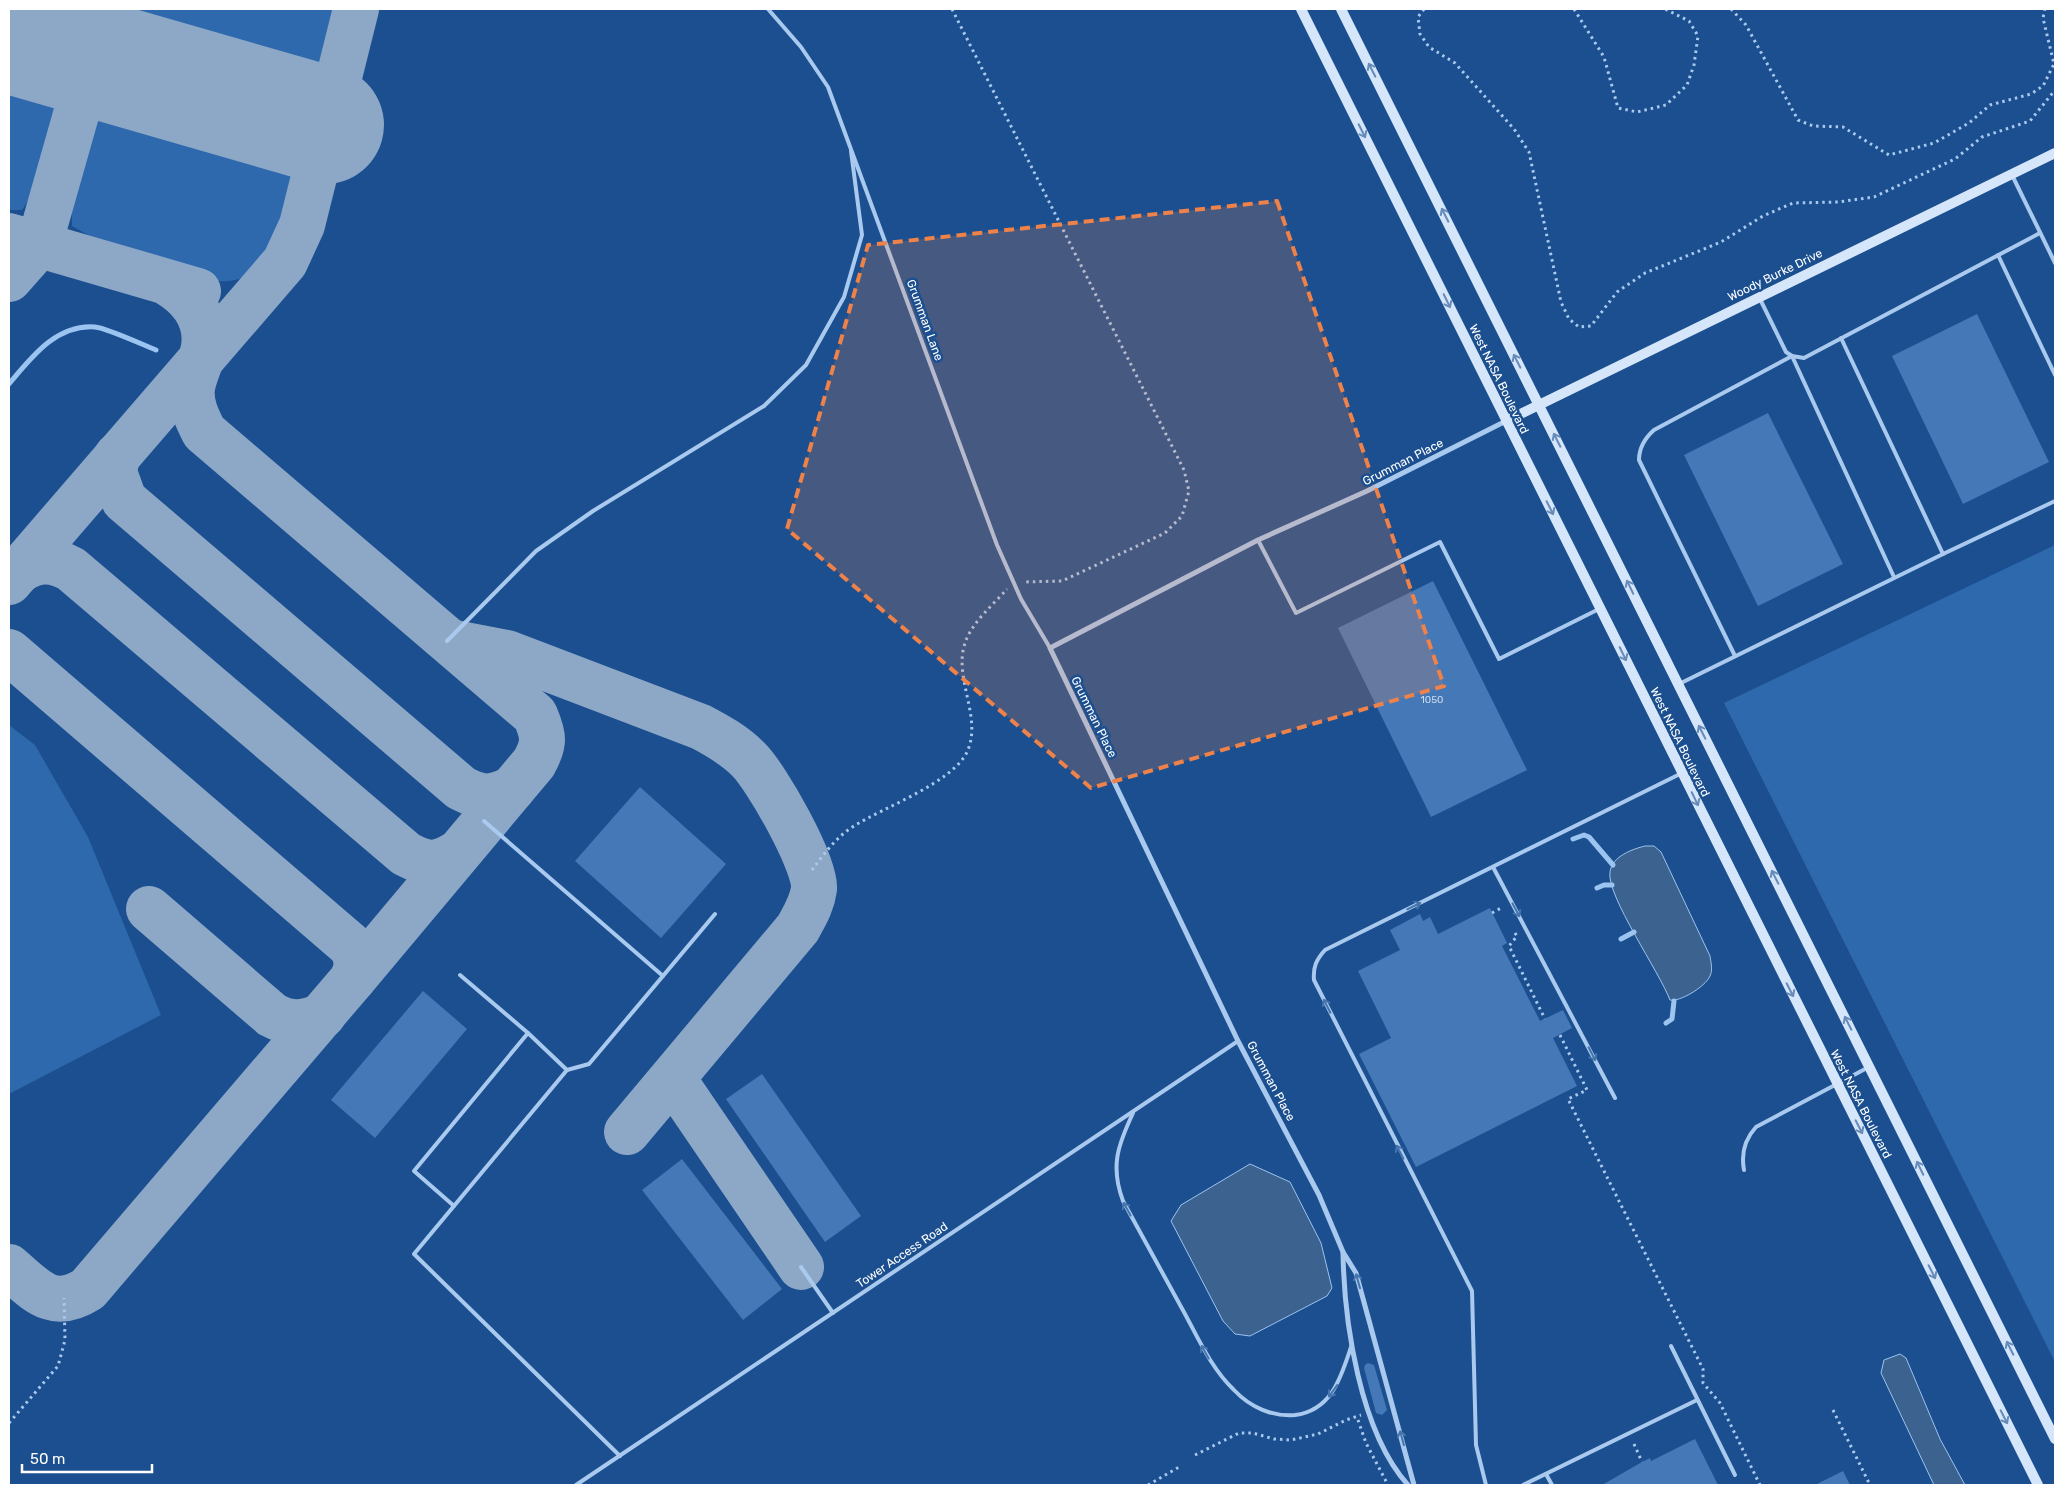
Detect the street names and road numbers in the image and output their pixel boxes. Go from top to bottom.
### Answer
street label: Woody Burke Drive [1725,246,1825,304]
street label: Grumman Lane [904,277,946,363]
street label: West NASA Boulevard [1466,322,1532,436]
street label: Grumman Place [1360,435,1446,488]
street label: Grumman Place [1068,674,1120,760]
street label: West NASA Boulevard [1647,685,1713,799]
street label: Grumman Place [1244,1039,1298,1124]
street label: West NASA Boulevard [1827,1047,1895,1161]
street label: Tower Access Road [854,1219,950,1291]

